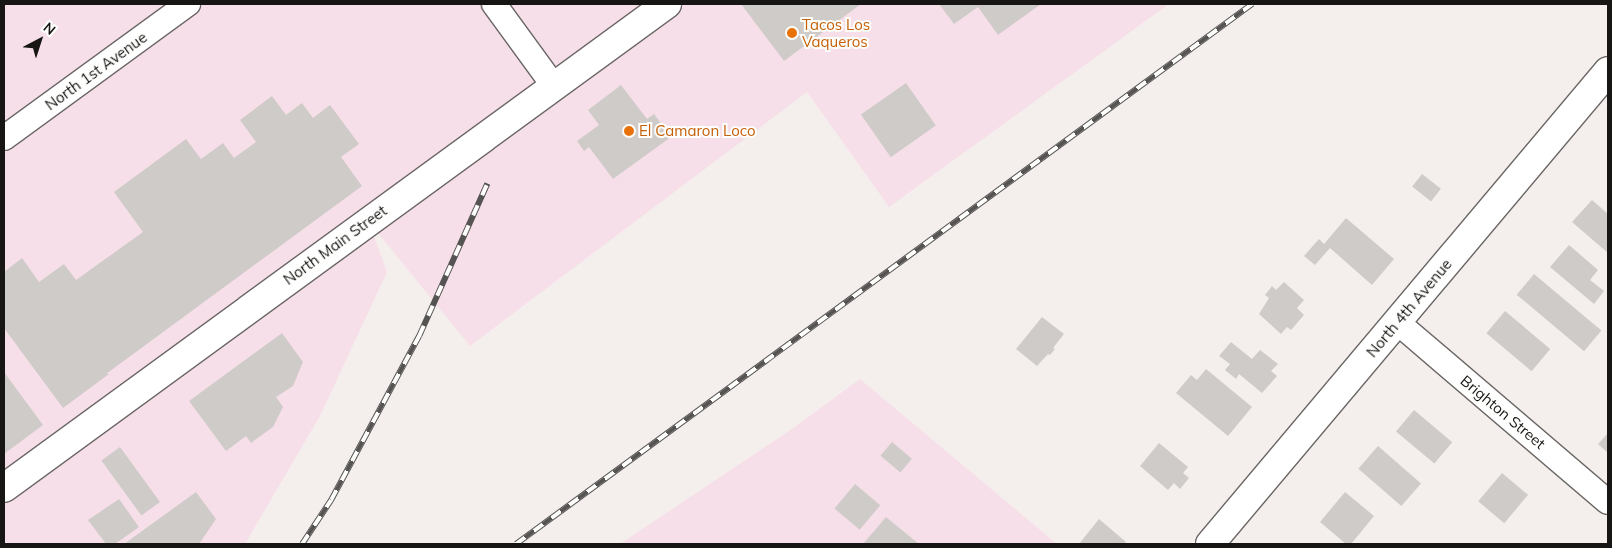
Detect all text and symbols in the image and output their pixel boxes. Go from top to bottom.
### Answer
north arrow [15,15,65,65]
place label: Tacos Los Vaqueros [802,15,870,50]
marker: Tacos Los Vaqueros [786,27,798,39]
street label: North 1st Avenue [42,28,150,114]
place label: El Camaron Loco [639,122,756,140]
marker: El Camaron Loco [623,125,635,137]
street label: North Main Street [280,202,390,288]
street label: North 4th Avenue [1363,255,1455,361]
street label: Brighton Street [1457,371,1549,453]

